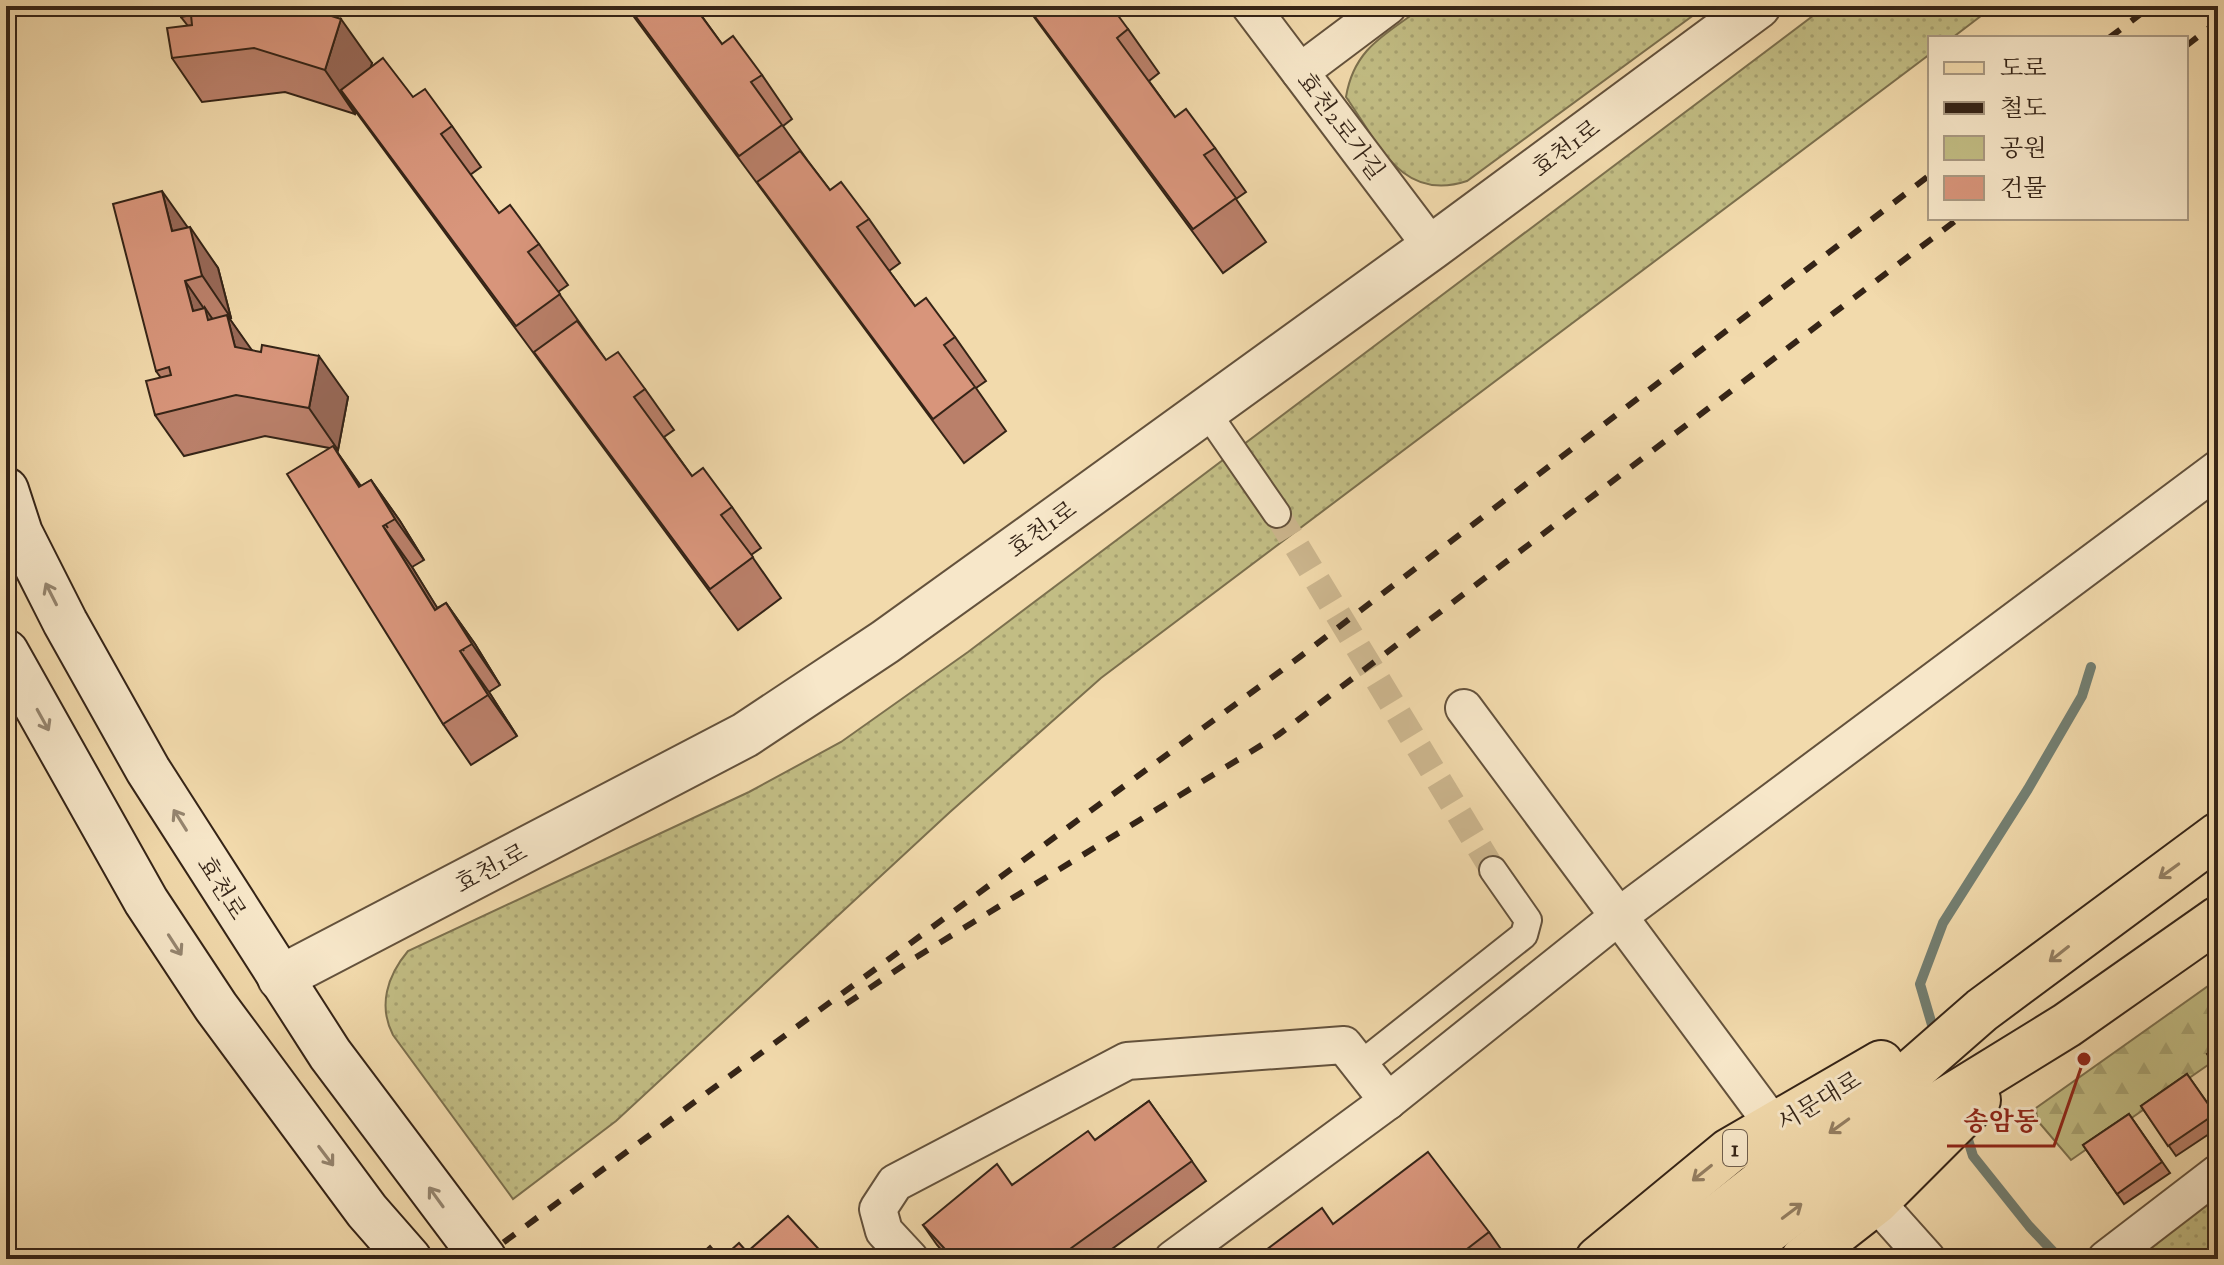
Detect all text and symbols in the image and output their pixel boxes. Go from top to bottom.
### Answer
legend [1928,36,2188,220]
text: 도로 [2000,53,2046,87]
street label: 효천2로가길 [1288,66,1391,188]
text: 철도 [2000,93,2046,127]
street label: 효천1로 [1526,113,1608,187]
text: 공원 [2000,133,2046,167]
text: 건물 [2000,173,2046,207]
street label: 효천1로 [1002,494,1085,567]
one-way arrow [43,583,58,607]
one-way arrow [36,708,52,732]
one-way arrow [171,810,188,832]
street label: 효천1로 [450,837,534,903]
street label: 효천로 [187,851,253,928]
one-way arrow [2159,863,2181,879]
one-way arrow [167,933,183,956]
one-way arrow [2049,945,2070,962]
street label: 서문대로 [1772,1064,1869,1141]
callout: 송암동 [1947,1096,2054,1146]
text: 송암동 [1963,1105,2039,1142]
one-way arrow [1828,1117,1850,1134]
road number: 1 [1723,1130,1747,1166]
one-way arrow [317,1145,334,1166]
one-way arrow [1692,1164,1713,1182]
one-way arrow [428,1187,444,1209]
one-way arrow [1781,1203,1803,1219]

